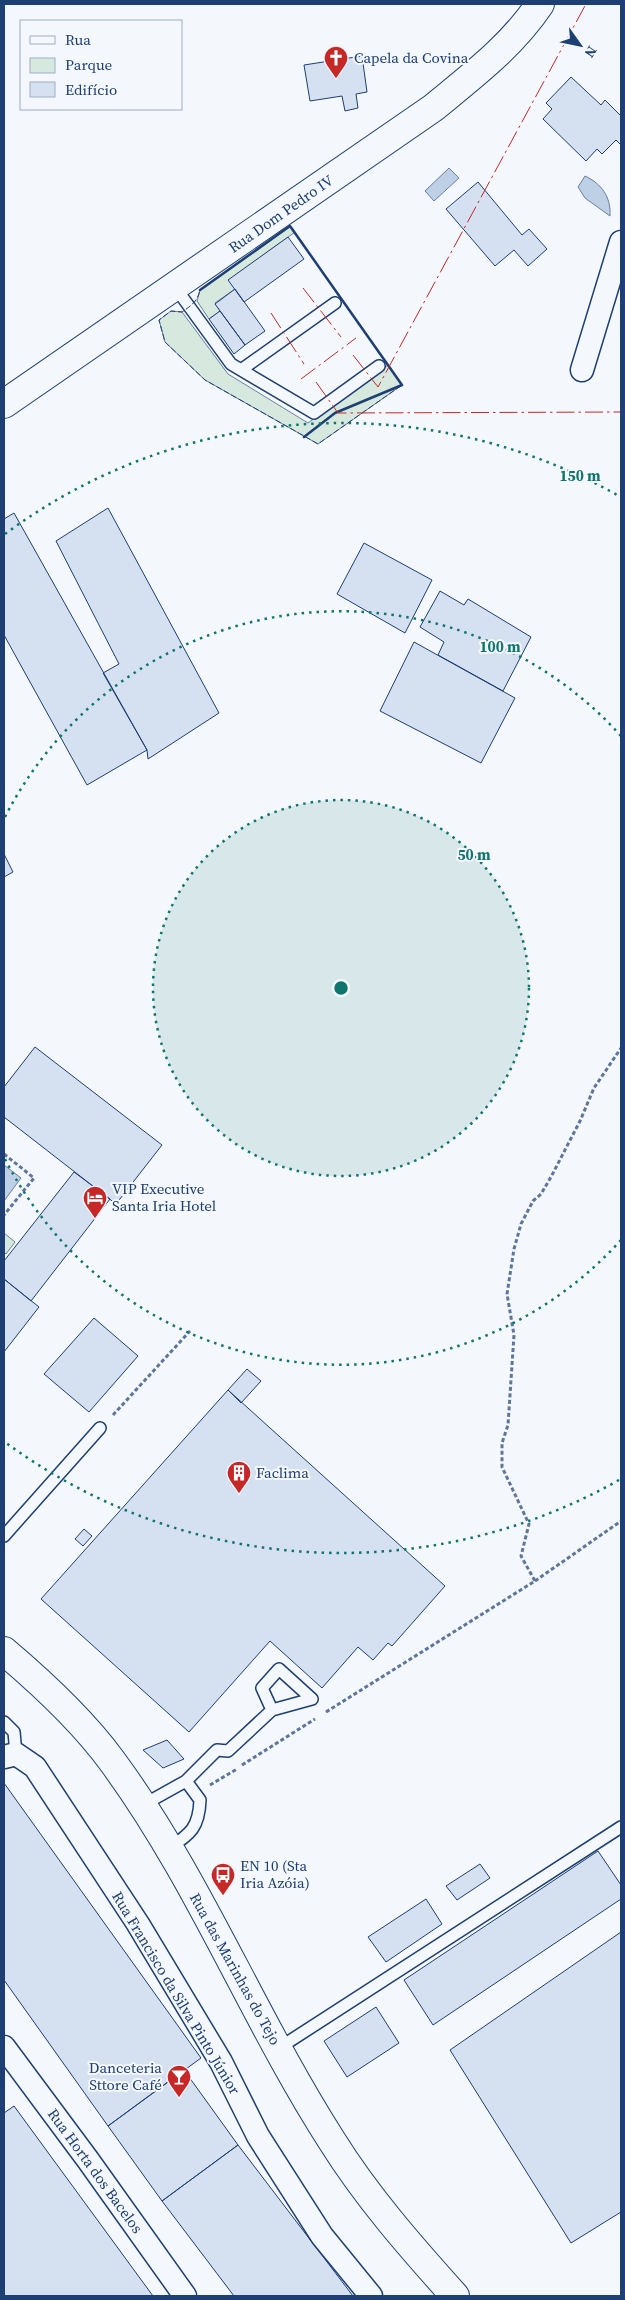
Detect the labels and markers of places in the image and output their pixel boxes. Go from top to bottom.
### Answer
church icon: Capela da Covina [323,45,349,79]
place label: Capela da Covina [354,47,469,68]
centre of rings [332,979,350,997]
place label: VIP Executive Santa Iria Hotel [112,1178,217,1216]
hotel icon: VIP Executive Santa Iria Hotel [82,1185,108,1219]
building icon: Faclima [226,1460,252,1494]
place label: Faclima [256,1462,309,1483]
place label: EN 10 (Sta Iria Azóia) [240,1855,310,1893]
bus stop icon: EN 10 (Sta Iria Azóia) [210,1862,236,1896]
place label: Danceteria Sttore Café [89,2057,162,2095]
bar icon: Danceteria Sttore Café [166,2064,192,2098]

